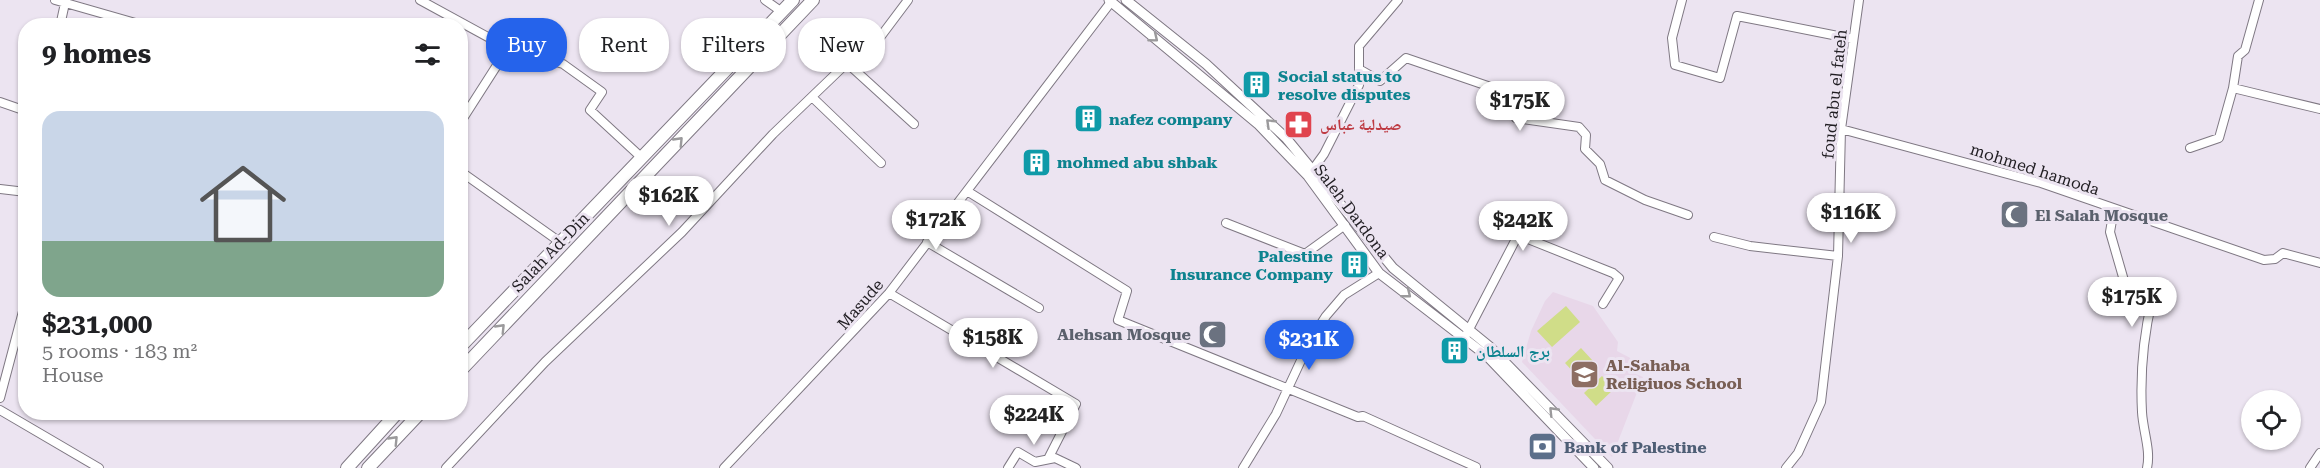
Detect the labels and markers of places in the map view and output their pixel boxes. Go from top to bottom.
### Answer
place label: Social status to resolve disputes [1278,67,1410,104]
building icon: Social status to resolve disputes [1241,69,1273,101]
pin: $175K [1478,81,1562,132]
building icon: nafez company [1072,103,1104,135]
pharmacy icon: صيدلية عباس [1283,108,1315,140]
place label: nafez company [1109,110,1233,129]
place label: صيدلية عباس [1320,115,1402,134]
building icon: mohmed abu shbak [1020,146,1052,178]
place label: mohmed abu shbak [1057,153,1218,172]
pin: $162K [627,176,711,227]
pin: $116K [1809,193,1893,244]
mosque icon: El Salah Mosque [1998,199,2030,231]
pin: $172K [894,200,978,251]
pin: $242K [1481,201,1565,252]
place label: El Salah Mosque [2035,206,2168,225]
place label: Palestine Insurance Company [1170,247,1333,284]
building icon: Palestine Insurance Company [1338,249,1370,281]
pin: $175K [2090,277,2174,328]
pin: $158K [951,318,1035,369]
mosque icon: Alehsan Mosque [1196,318,1228,350]
pin: $231K [1267,320,1351,371]
place label: Alehsan Mosque [1057,325,1191,344]
building icon: برج السلطان [1439,335,1471,367]
place label: برج السلطان [1476,342,1550,362]
place label: Al-Sahaba Religiuos School [1606,356,1743,393]
school or university icon: Al-Sahaba Religiuos School [1569,358,1601,390]
pin: $224K [992,395,1076,446]
bank icon: Bank of Palestine [1527,431,1559,463]
place label: Bank of Palestine [1564,438,1707,457]

